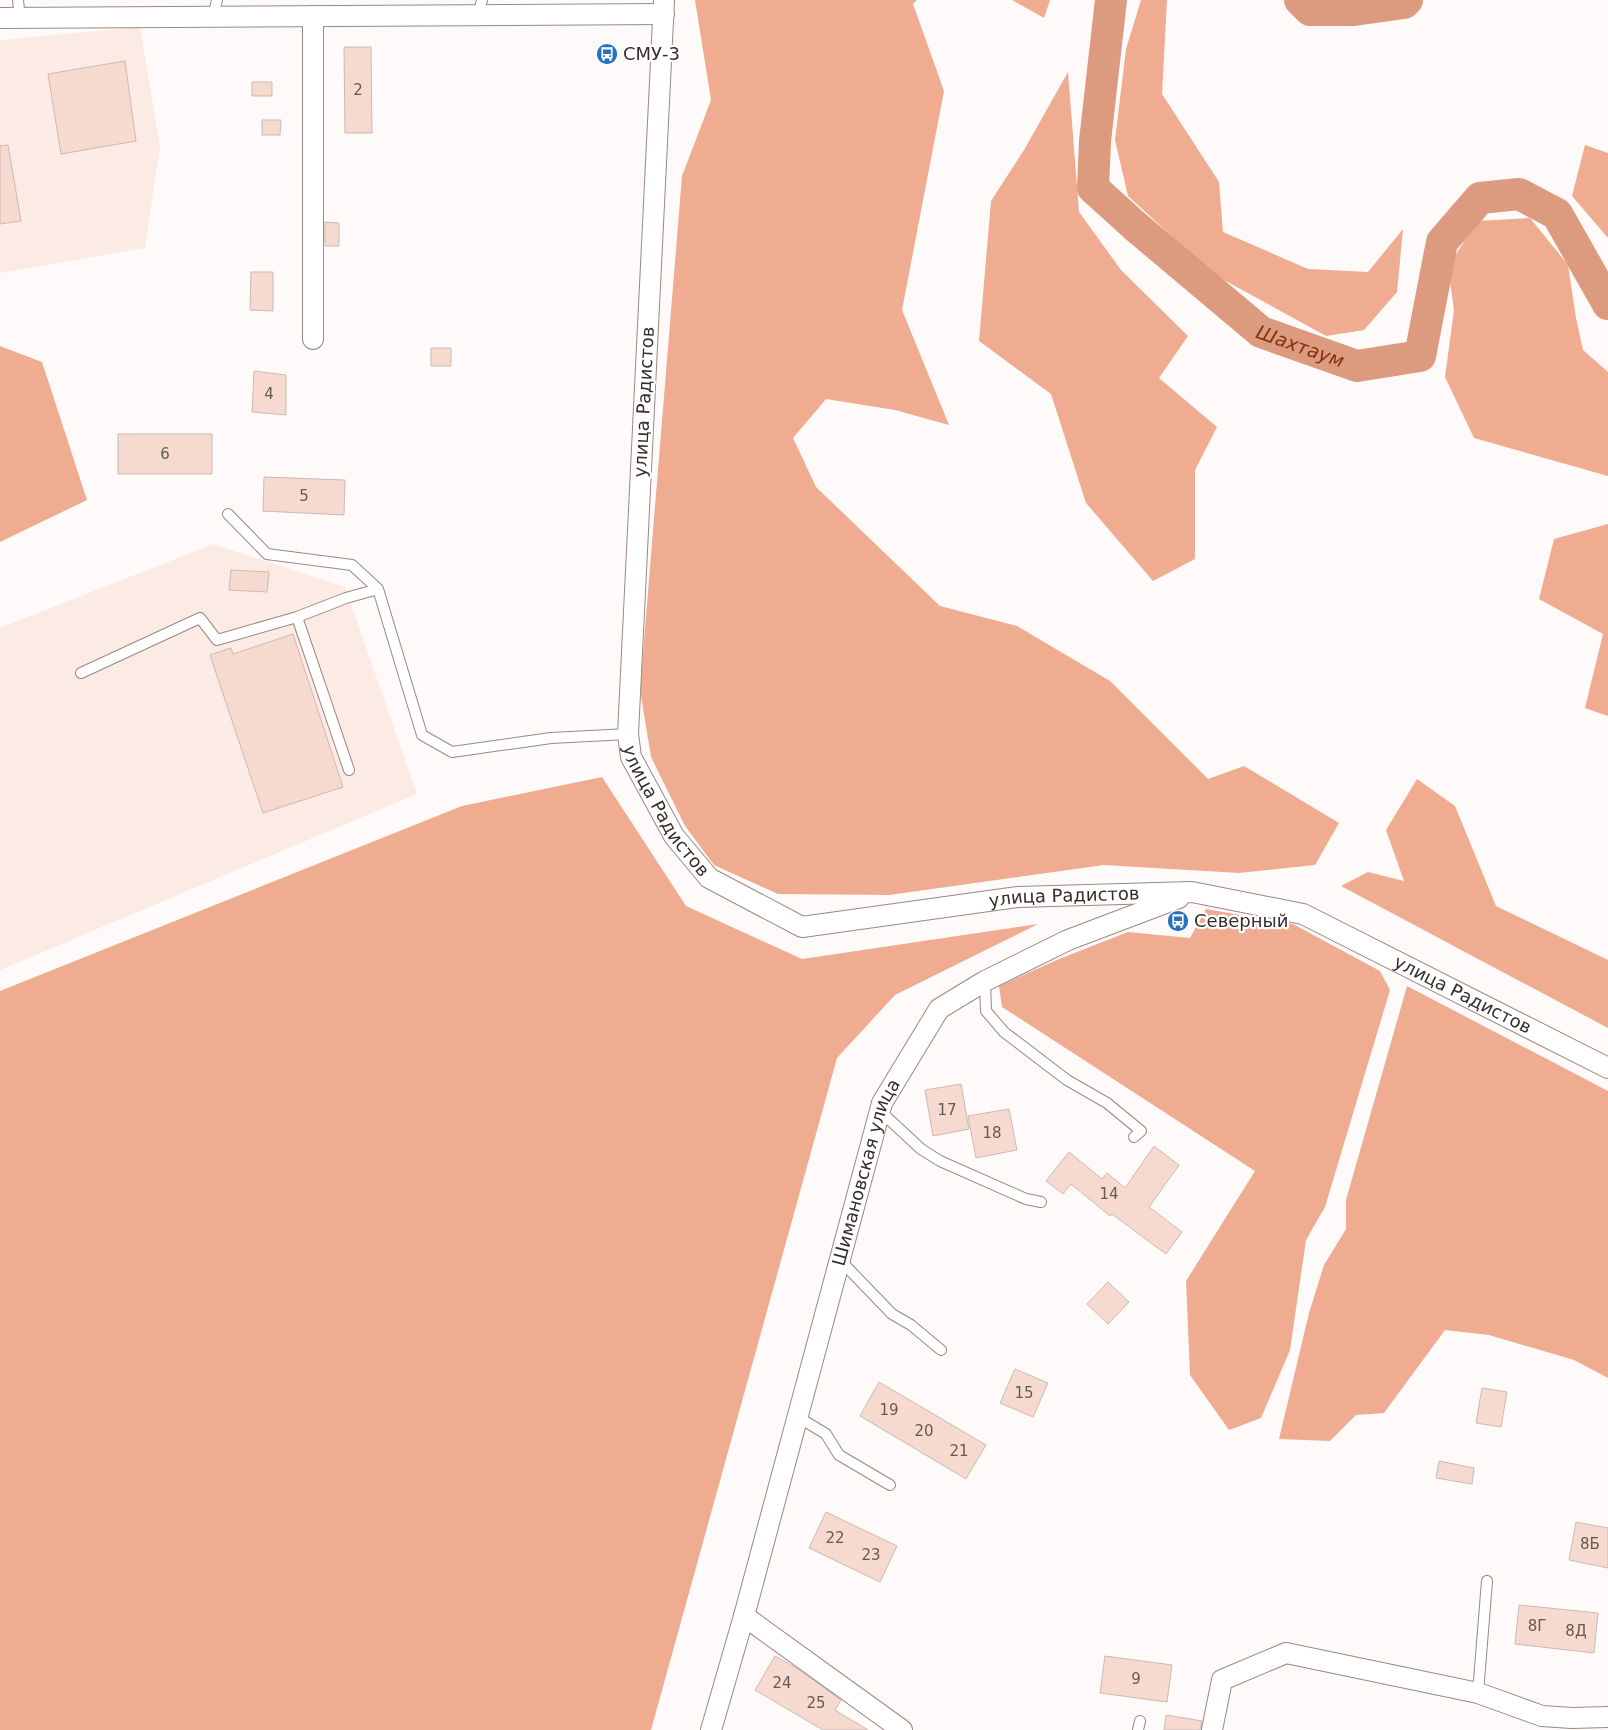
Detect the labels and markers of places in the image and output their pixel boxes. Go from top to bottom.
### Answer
bus stop icon: СМУ-3 [595,42,619,66]
place label: СМУ-3 [623,43,680,64]
bus stop icon: Северный [1166,909,1190,933]
place label: Северный [1194,910,1288,931]

